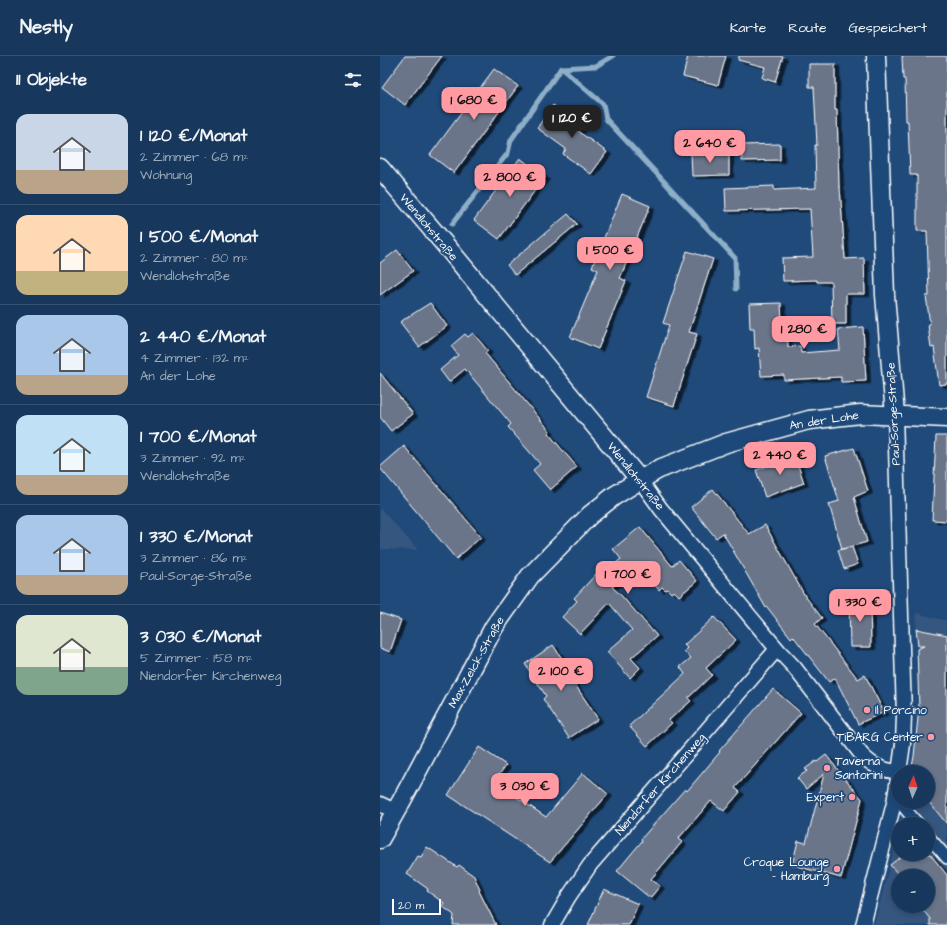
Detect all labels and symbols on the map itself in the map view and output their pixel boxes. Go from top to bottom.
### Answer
pin: 1 680 € [437,87,511,121]
pin: 1 120 € [535,105,609,139]
pin: 2 640 € [673,130,747,164]
pin: 2 800 € [473,164,547,198]
street label: Wendlohstraße [395,190,462,265]
pin: 1 500 € [573,237,647,271]
pin: 1 280 € [767,316,841,350]
street label: Paul-Sorge-Straße [882,361,906,466]
street label: An der Lohe [788,407,861,434]
street label: Wendlohstraße [603,439,669,514]
pin: 2 440 € [743,442,817,476]
pin: 1 700 € [591,561,665,595]
pin: 1 330 € [823,589,897,623]
street label: Max-Zelck-Straße [444,613,509,711]
pin: 2 100 € [524,658,598,692]
place label: Il Porcino [875,702,927,719]
marker: Il Porcino [862,705,872,715]
place label: TiBARG Center [837,729,923,746]
street label: Niendorfer Kirchenweg [611,730,710,840]
marker: TiBARG Center [926,732,936,742]
place label: Taverna Santorini [835,753,883,784]
marker: Taverna Santorini [822,763,832,773]
north arrow [891,765,935,809]
pin: 3 030 € [488,773,562,807]
place label: Expert [807,789,844,806]
marker: Expert [847,792,857,802]
place label: Croque Lounge - Hamburg [744,854,829,886]
marker: Croque Lounge - Hamburg [832,864,842,874]
scale bar [392,897,441,916]

